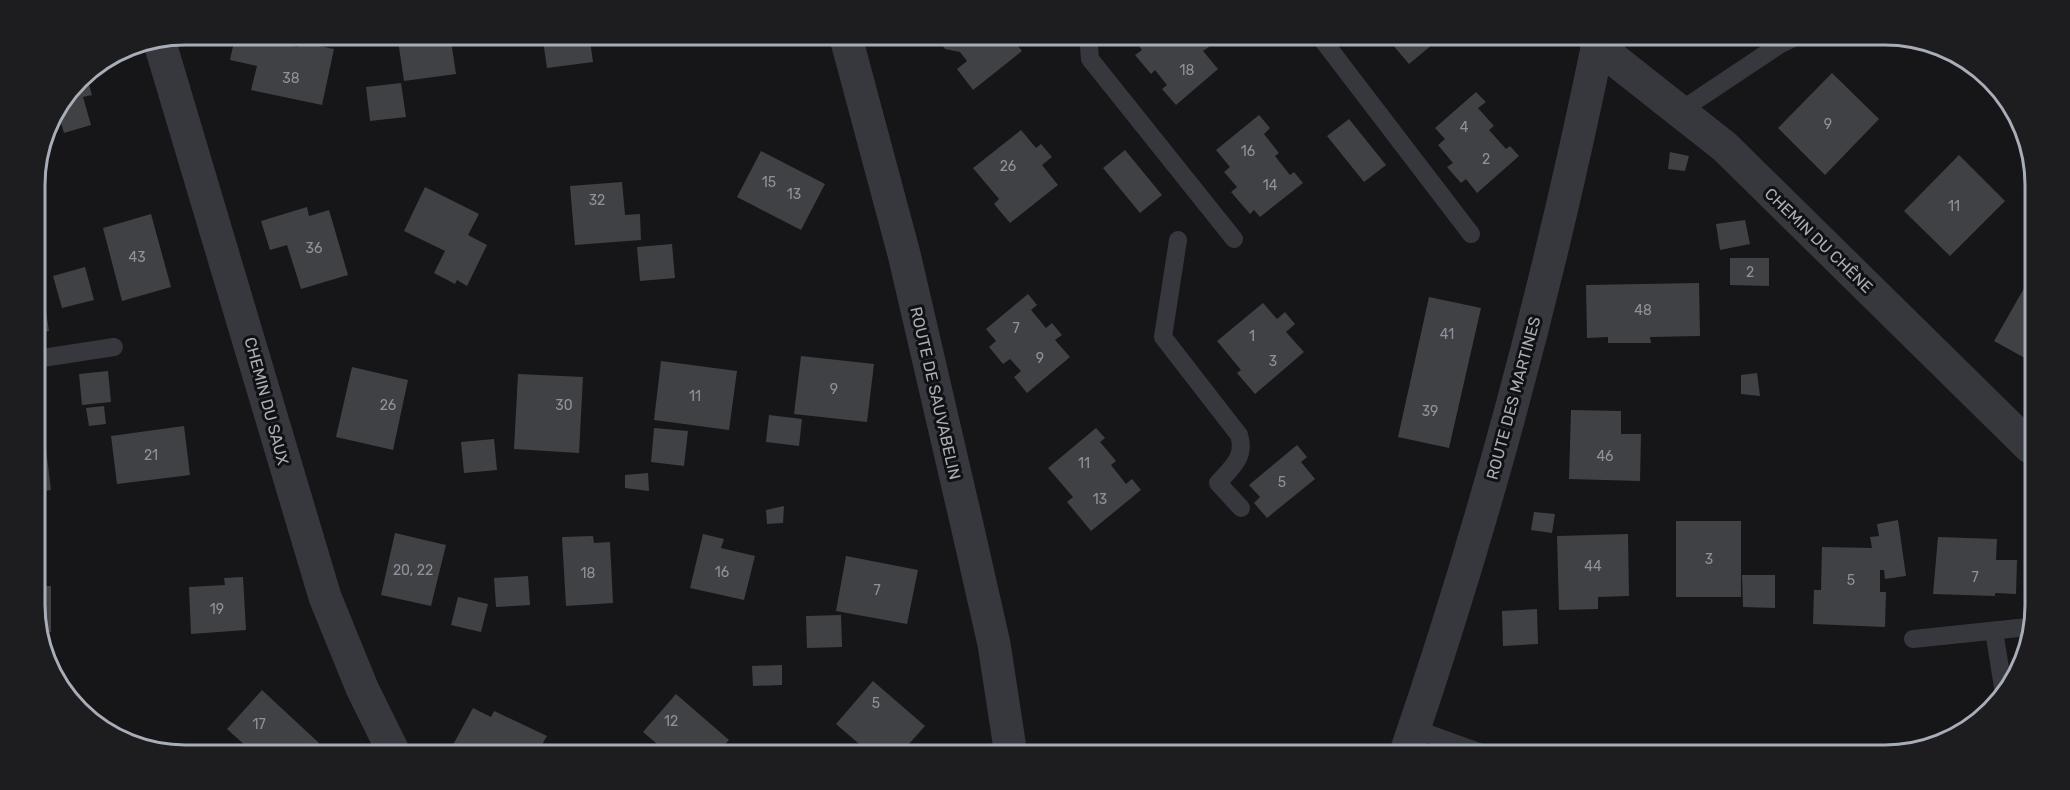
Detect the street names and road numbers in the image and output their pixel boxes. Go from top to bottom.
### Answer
street label: CHEMIN DU CHÊNE [1761,184,1877,297]
street label: ROUTE DE SAUVABELIN [906,305,965,481]
street label: ROUTE DES MARTINES [1483,314,1544,482]
street label: CHEMIN DU SAUX [240,335,293,467]

